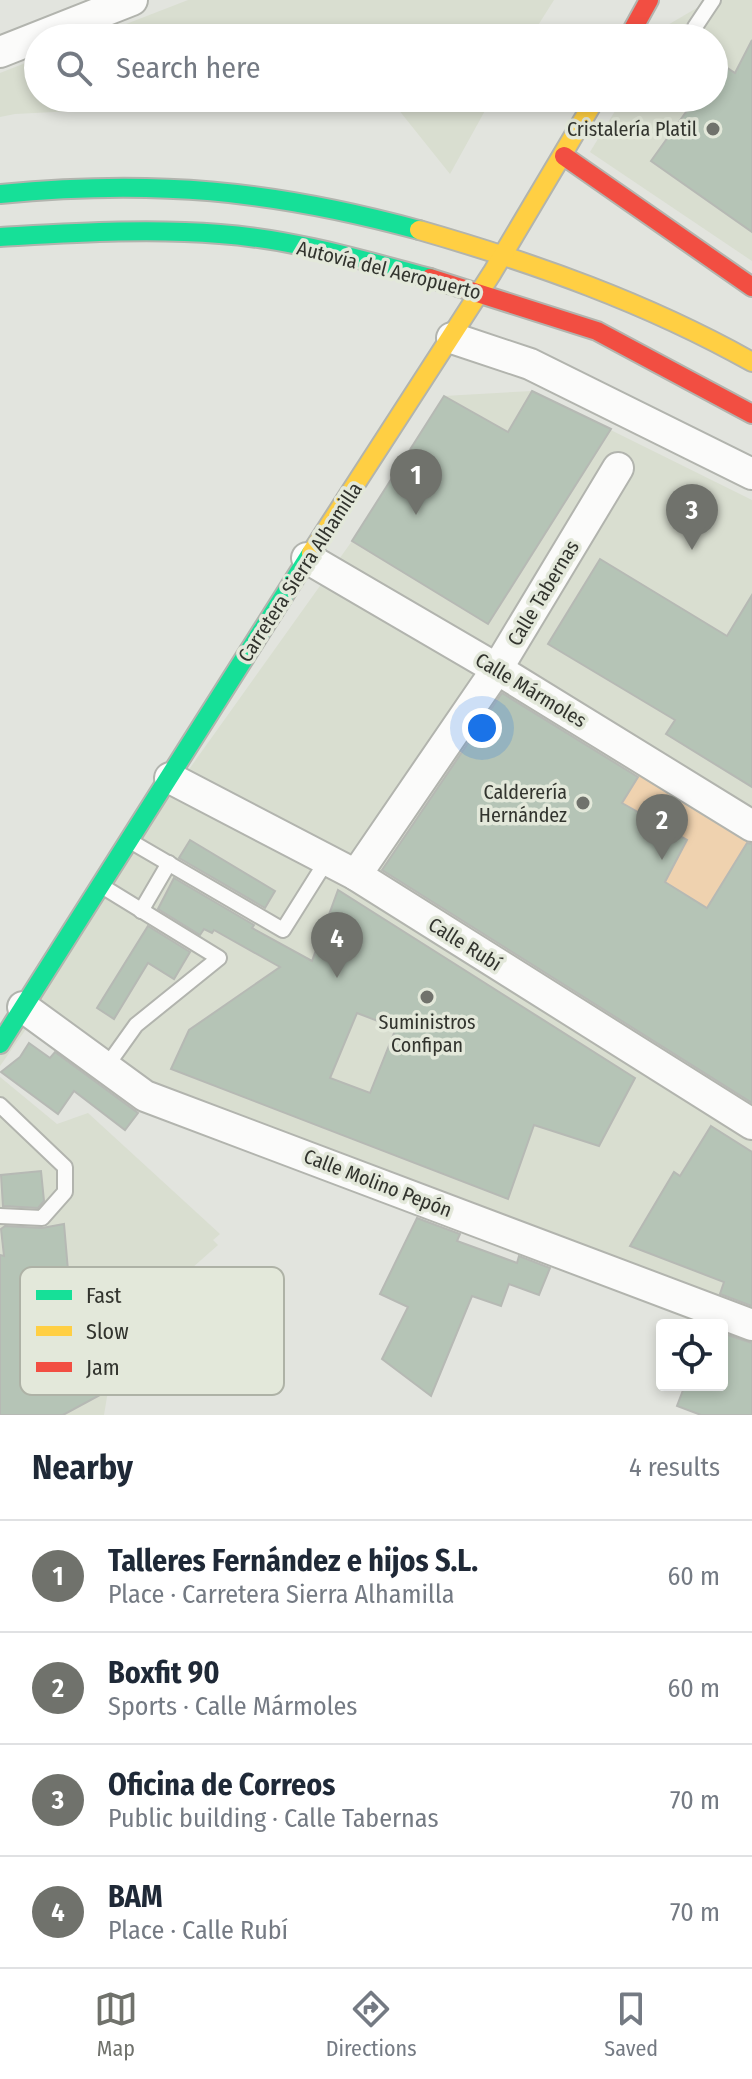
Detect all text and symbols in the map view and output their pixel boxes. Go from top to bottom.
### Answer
search box [24,24,728,112]
icon: search [52,46,96,90]
text: Search here [116,50,261,86]
place label: Cristalería Platil [567,117,697,141]
marker: Cristalería Platil [704,120,722,138]
street label: Autovía del Aeropuerto [295,236,483,304]
pin: 1 [390,449,442,515]
street label: Carretera Sierra Alhamilla [233,478,367,666]
pin: 3 [666,484,718,550]
street label: Calle Tabernas [502,536,584,650]
street label: Calle Mármoles [471,647,591,733]
your location [462,708,502,748]
place label: Calderería Hernández [479,780,567,827]
marker: Calderería Hernández [574,794,592,812]
pin: 2 [636,794,688,860]
pin: 4 [311,912,363,978]
street label: Calle Rubí [424,912,506,976]
marker: Suministros Confipan [418,988,436,1006]
place label: Suministros Confipan [379,1010,475,1057]
street label: Calle Molino Pepón [300,1144,456,1222]
legend [20,1267,284,1395]
text: Fast [86,1282,122,1309]
text: Slow [86,1318,129,1345]
map controls [656,1319,728,1391]
button: locate [656,1319,728,1391]
text: Jam [86,1354,120,1381]
text: Nearby [32,1447,133,1488]
text: 4 results [629,1452,720,1483]
text: Talleres Fernández e hijos S.L. [108,1543,478,1579]
text: 1 [53,1561,64,1592]
text: 60 m [667,1561,720,1592]
text: Place · Carretera Sierra Alhamilla [108,1579,454,1610]
text: Boxfit 90 [108,1655,220,1691]
text: 2 [52,1673,64,1704]
text: 60 m [667,1673,720,1704]
text: Sports · Calle Mármoles [108,1691,357,1722]
text: Oficina de Correos [108,1767,336,1803]
text: 3 [52,1785,64,1816]
text: 70 m [670,1785,720,1816]
text: Public building · Calle Tabernas [108,1803,439,1834]
text: BAM [108,1879,163,1915]
text: 4 [51,1897,65,1928]
text: 70 m [670,1897,720,1928]
text: Place · Calle Rubí [108,1915,288,1946]
tab: Map [94,1987,138,2062]
tab: Directions [326,1987,417,2062]
tab: Saved [604,1987,658,2062]

